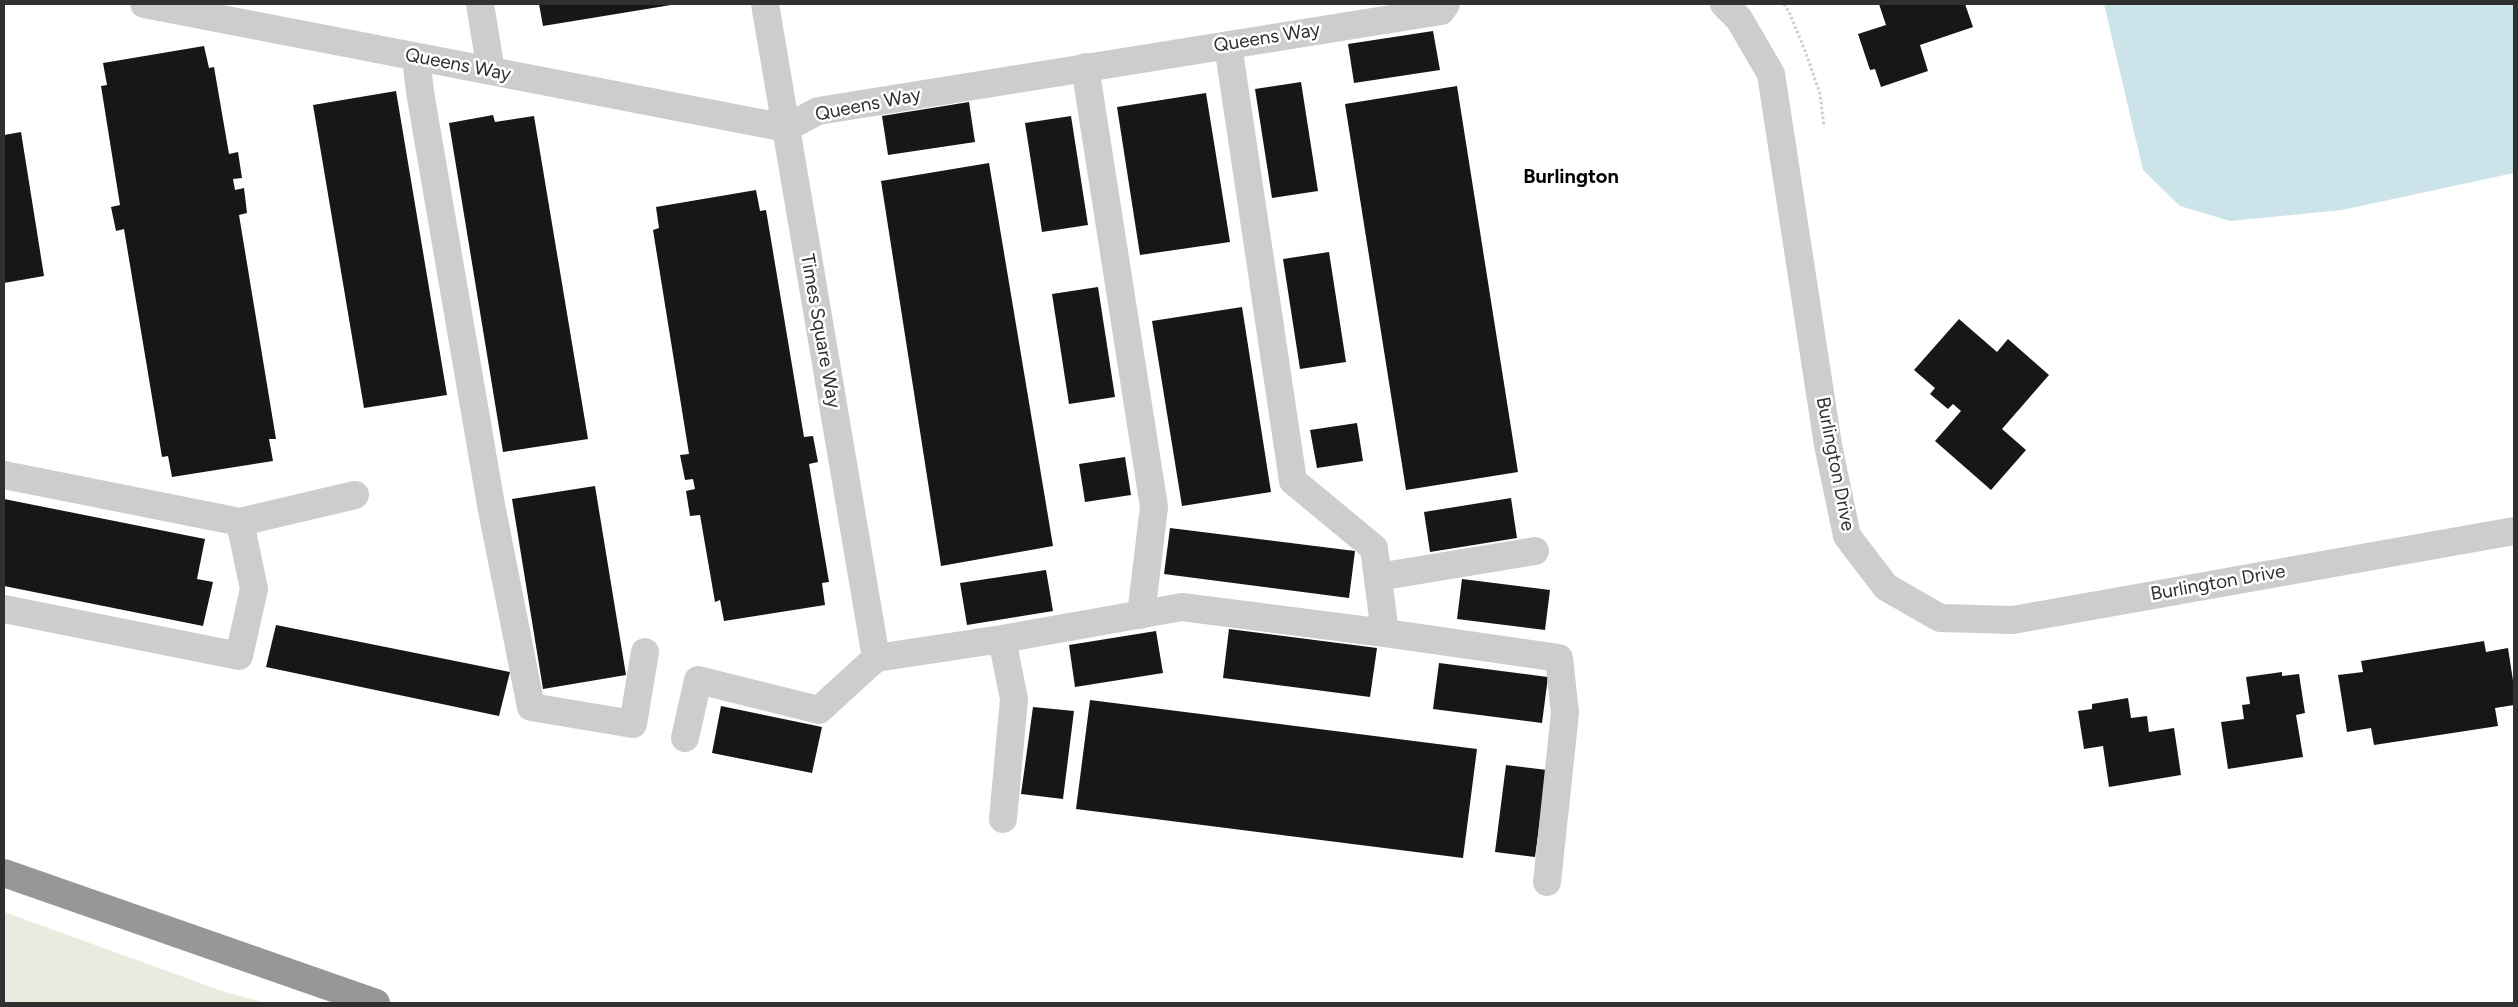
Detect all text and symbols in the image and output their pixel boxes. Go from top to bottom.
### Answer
street label: Queens Way [1212,18,1322,58]
street label: Queens Way [403,44,513,86]
street label: Queens Way [813,84,923,126]
district label: Burlington [1523,165,1619,189]
street label: Times Square Way [795,252,845,410]
street label: Burlington Drive [1811,395,1859,533]
street label: Burlington Drive [2149,560,2287,606]

